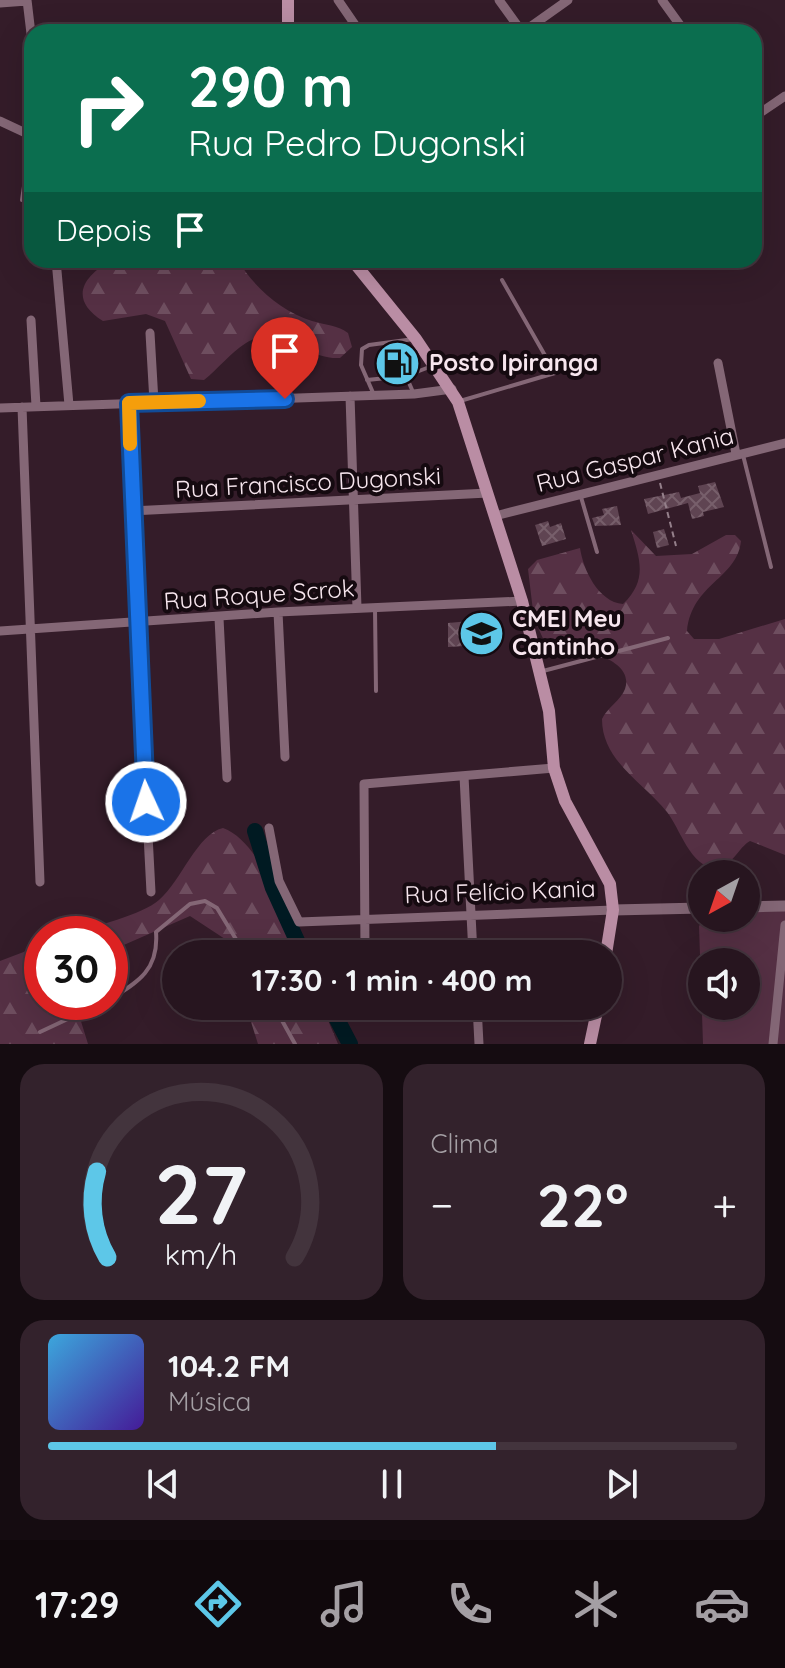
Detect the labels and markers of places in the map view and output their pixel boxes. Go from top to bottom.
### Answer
pin [251,317,319,399]
fuel station icon: Posto Ipiranga [374,339,422,387]
place label: Posto Ipiranga [429,347,598,377]
place label: CMEI Meu Cantinho [512,603,622,661]
school or university icon: CMEI Meu Cantinho [457,609,505,657]

